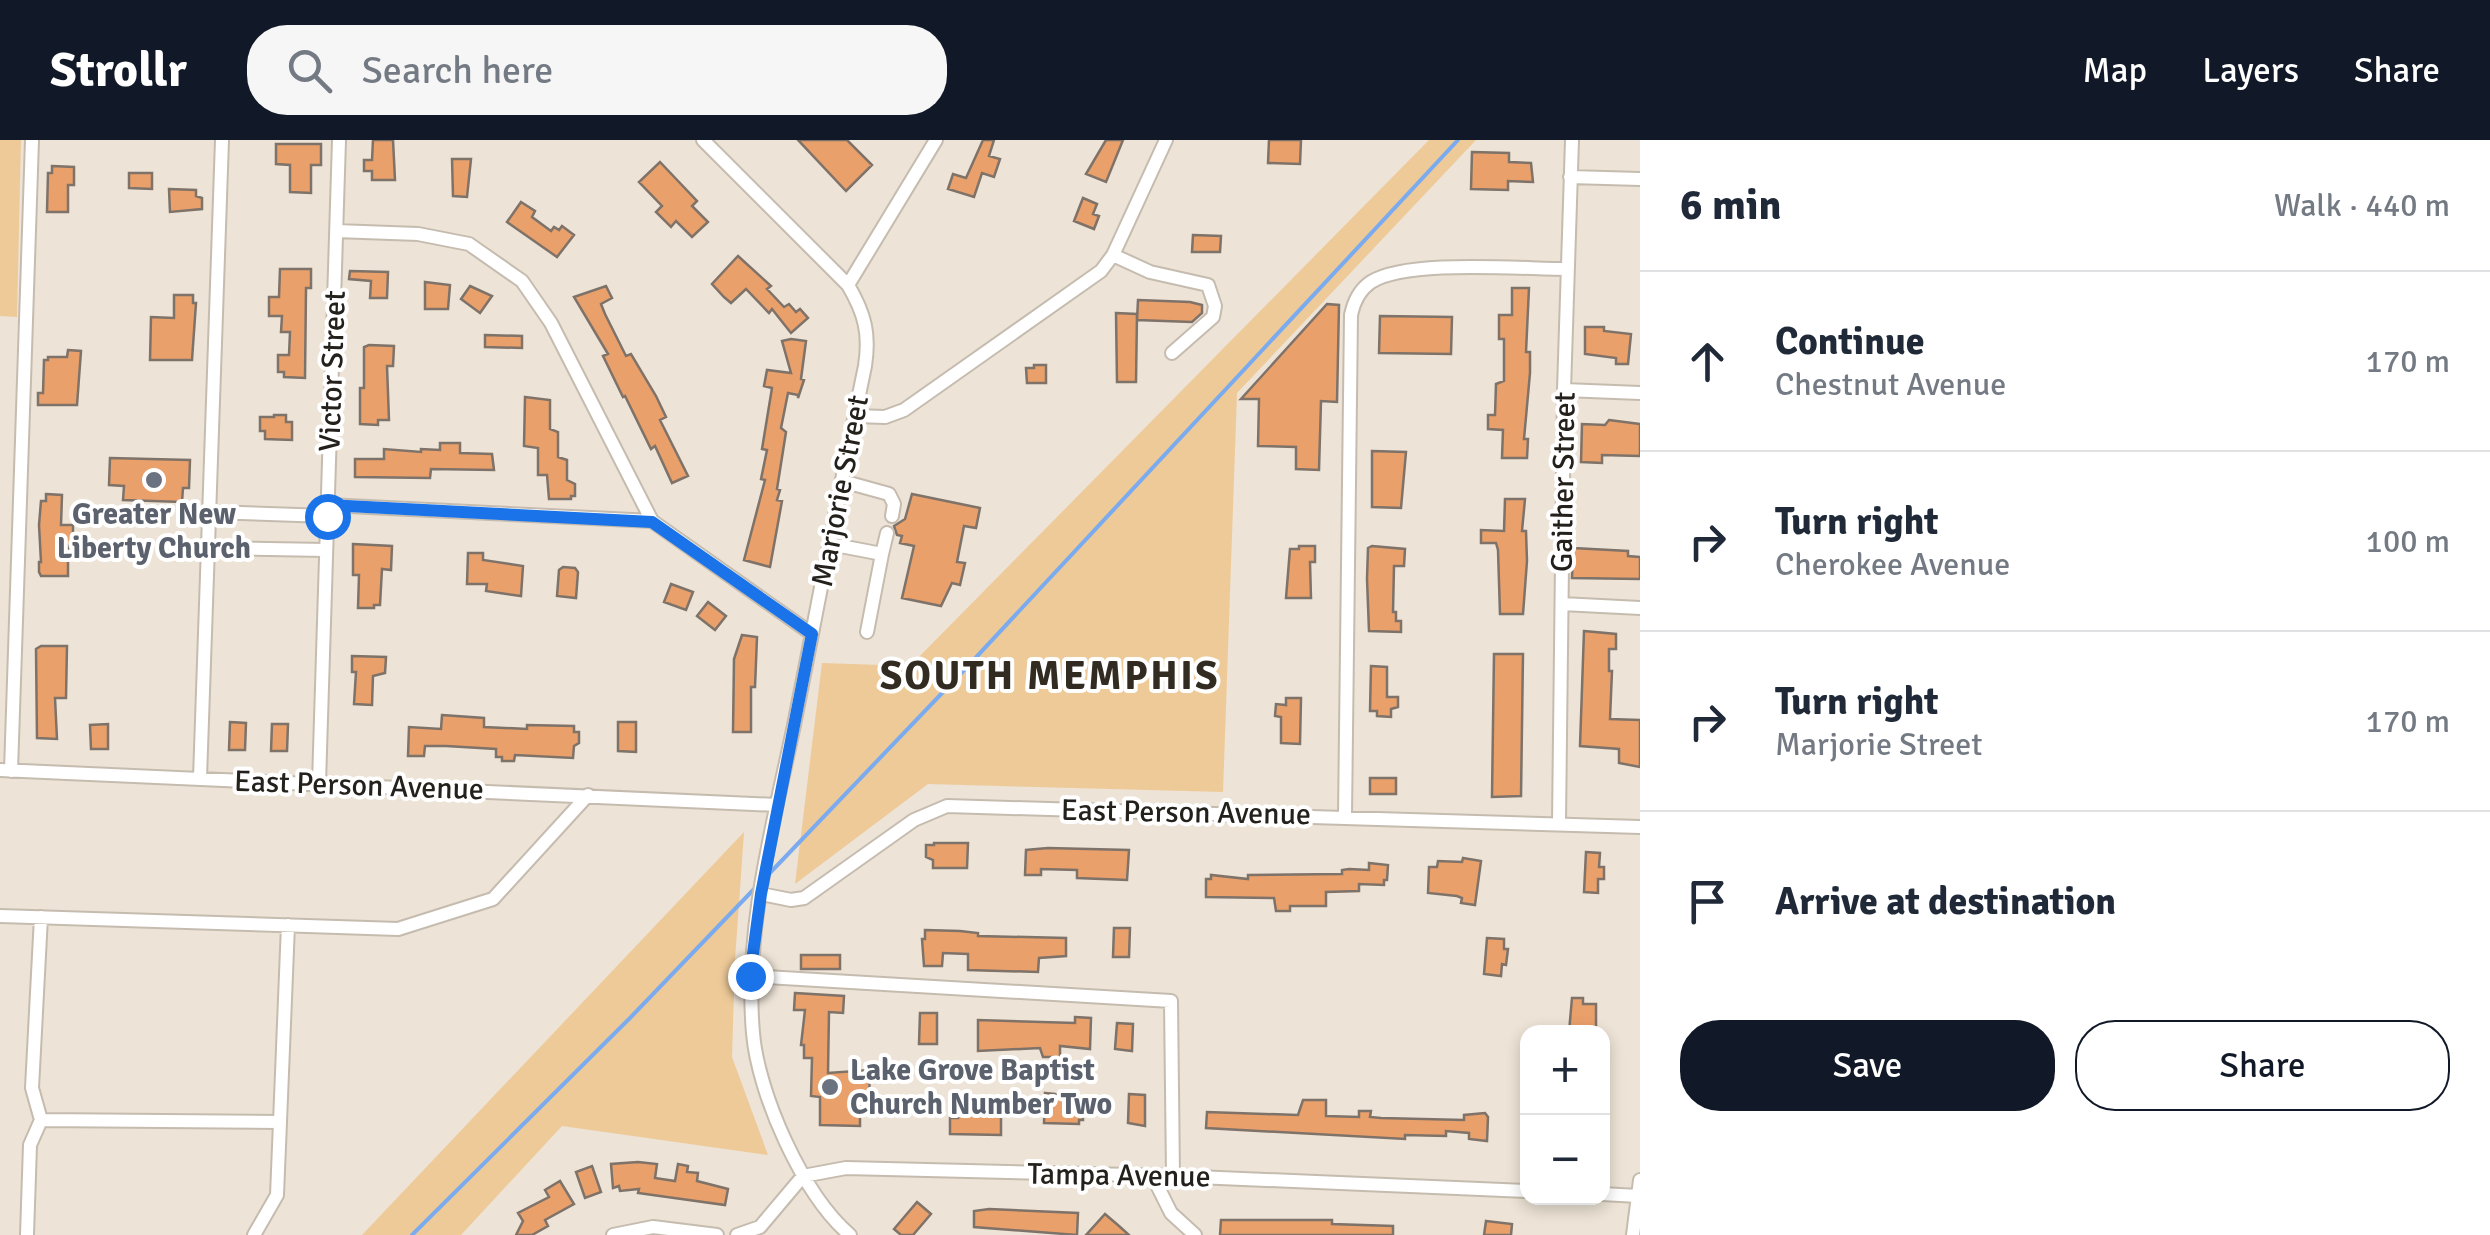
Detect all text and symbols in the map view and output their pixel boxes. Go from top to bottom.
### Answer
search box [247,25,947,115]
text: Strollr [50,41,187,100]
icon: search [282,43,337,98]
text: Search here [362,47,553,94]
text: Map [2083,49,2147,92]
text: Layers [2202,49,2299,92]
text: Share [2354,49,2440,92]
text: 6 min [1680,180,1781,231]
text: Walk · 440 m [2274,186,2450,225]
street label: Victor Street [311,290,354,452]
text: Continue [1775,318,1925,365]
icon: ahead [1680,334,1735,389]
text: 170 m [2366,342,2450,381]
text: Chestnut Avenue [1775,365,2006,404]
street label: Marjorie Street [804,392,877,590]
street label: Gaither Street [1543,392,1584,572]
marker: Greater New Liberty Church [143,469,165,491]
route start [305,494,351,540]
place label: Greater New Liberty Church [57,496,251,567]
text: Turn right [1775,498,1939,545]
icon: right [1680,514,1735,569]
text: 100 m [2366,522,2450,561]
text: Cherokee Avenue [1775,545,2010,584]
district label: SOUTH MEMPHIS [880,651,1220,701]
text: Turn right [1775,678,1939,725]
icon: right [1680,694,1735,749]
text: 170 m [2366,702,2450,741]
text: Marjorie Street [1775,725,1982,764]
street label: East Person Avenue [233,763,485,808]
street label: East Person Avenue [1061,792,1311,833]
icon: arrive [1680,874,1735,929]
text: Arrive at destination [1775,878,2116,925]
route end [728,954,774,1000]
button: Save [1680,1020,2055,1111]
button: Share [2075,1020,2450,1111]
map controls [1520,1025,1610,1205]
button: + [1520,1025,1610,1115]
place label: Lake Grove Baptist Church Number Two [850,1052,1112,1123]
marker: Lake Grove Baptist Church Number Two [819,1076,841,1098]
button: − [1520,1115,1610,1205]
street label: Tampa Avenue [1027,1155,1211,1196]

